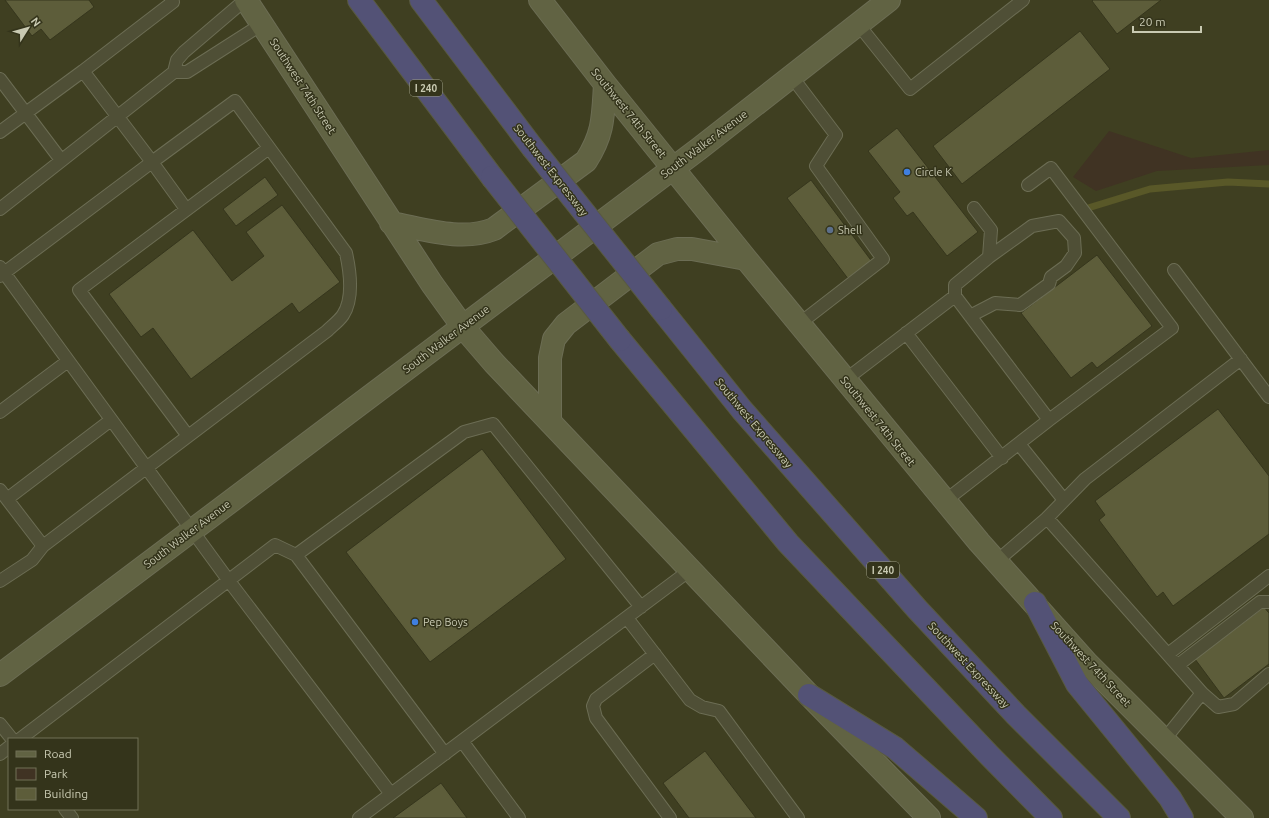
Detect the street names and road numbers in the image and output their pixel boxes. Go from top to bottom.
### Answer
street label: Southwest 74th Street [268,36,339,137]
street label: Southwest 74th Street [589,66,669,161]
road number: I 240 [410,80,442,96]
street label: South Walker Avenue [658,108,750,180]
street label: Southwest Expressway [512,122,591,219]
street label: South Walker Avenue [400,303,492,375]
street label: Southwest 74th Street [838,374,918,469]
street label: Southwest Expressway [713,376,795,471]
street label: South Walker Avenue [141,498,233,570]
road number: I 240 [867,562,899,578]
street label: Southwest 74th Street [1049,619,1134,709]
street label: Southwest Expressway [926,620,1012,711]

